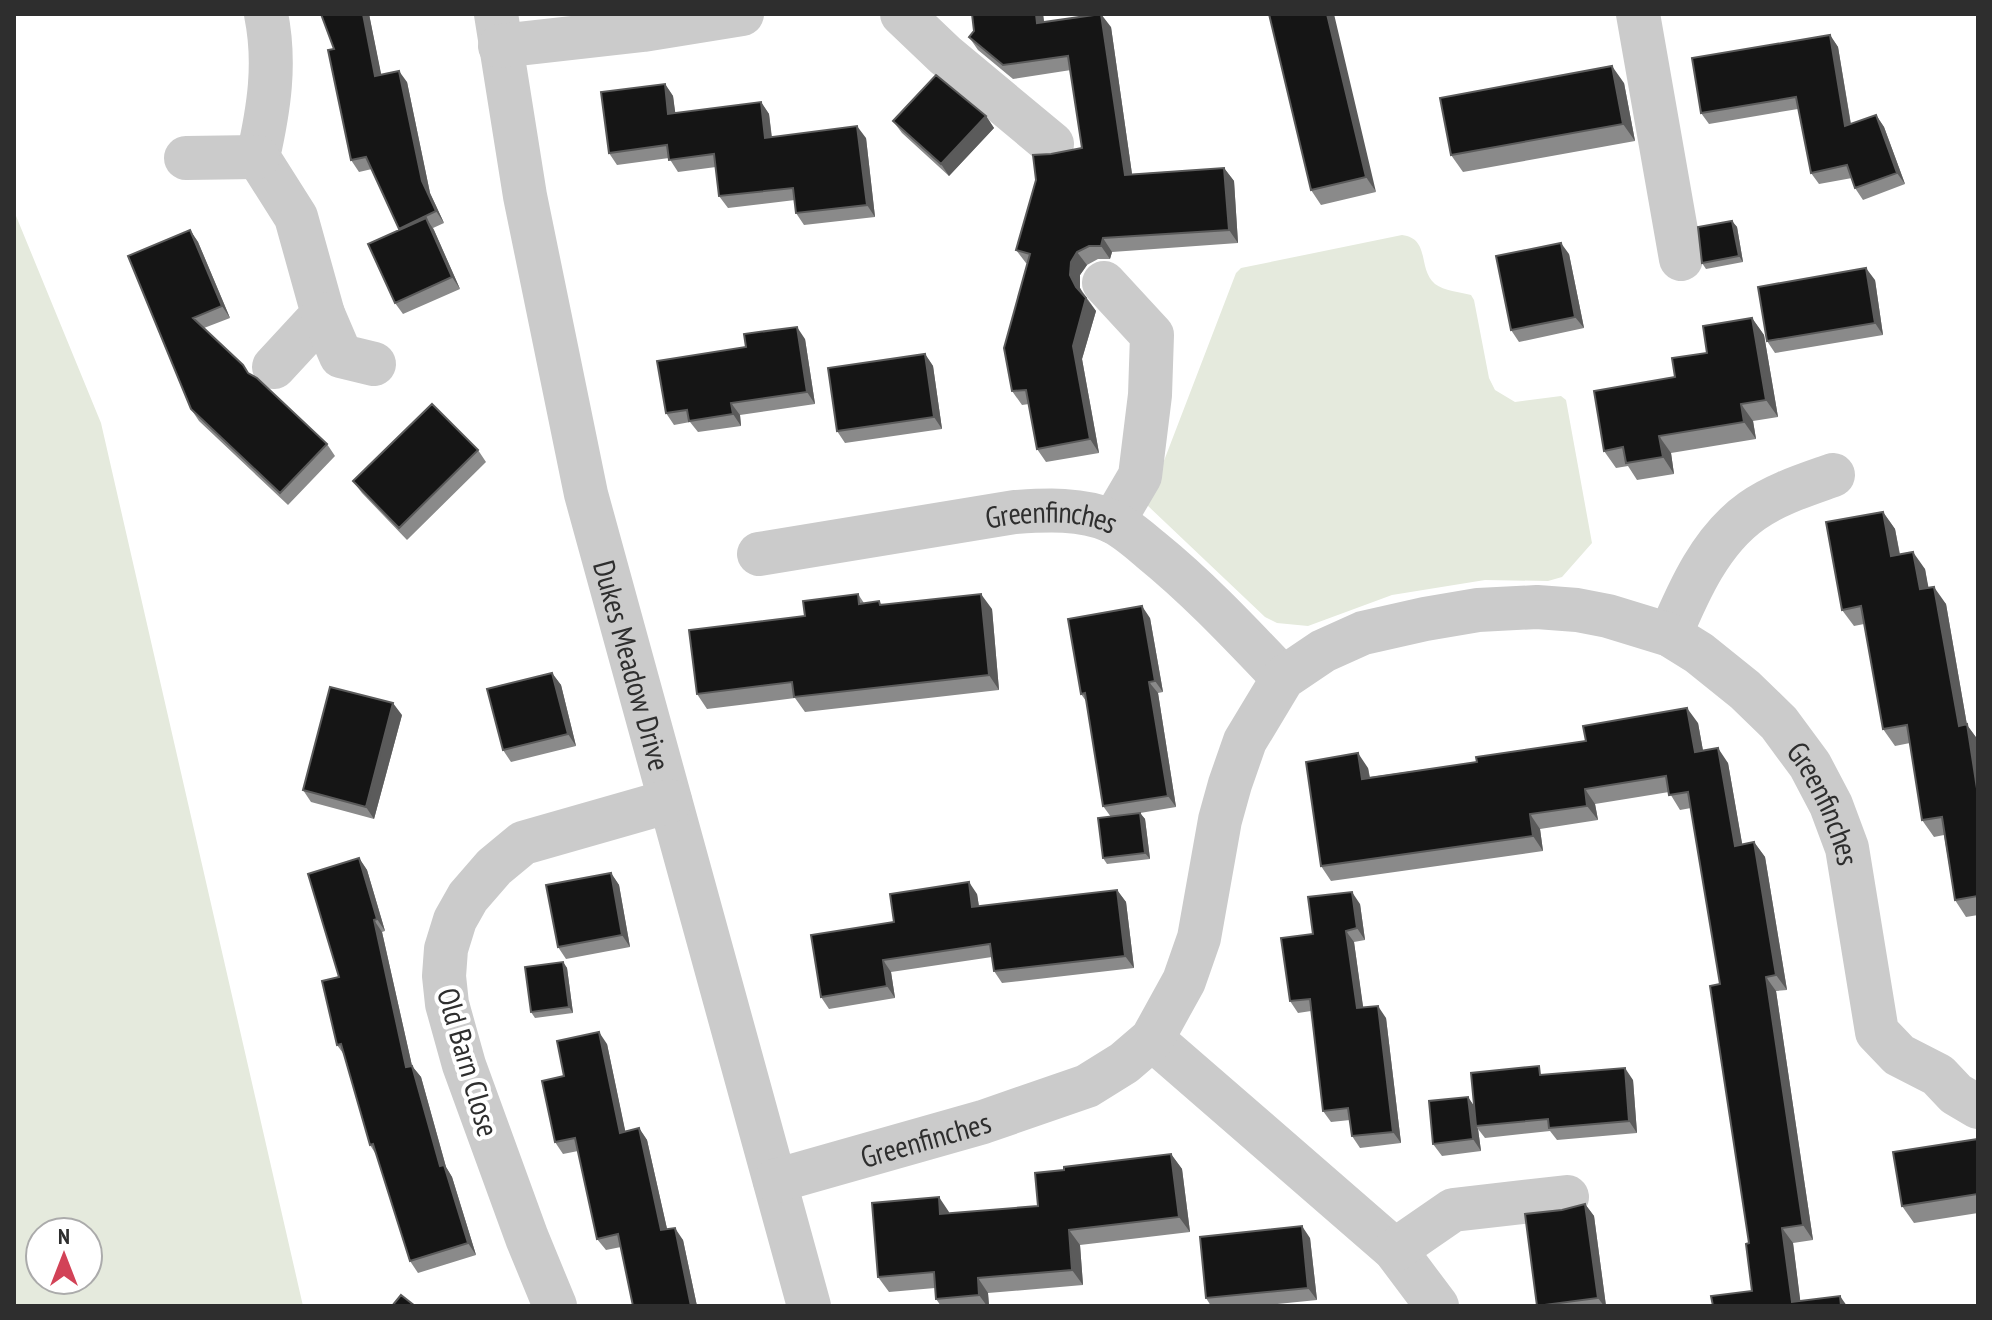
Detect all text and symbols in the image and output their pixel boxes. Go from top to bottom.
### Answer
street label: Greenfinches [982,491,1125,541]
street label: Dukes Meadow Drive [586,556,680,775]
street label: Greenfinches [1779,733,1869,868]
street label: Old Barn Close [429,983,509,1141]
street label: Greenfinches [856,1101,996,1175]
north arrow [24,1216,104,1296]
text: N [58,1222,70,1250]

